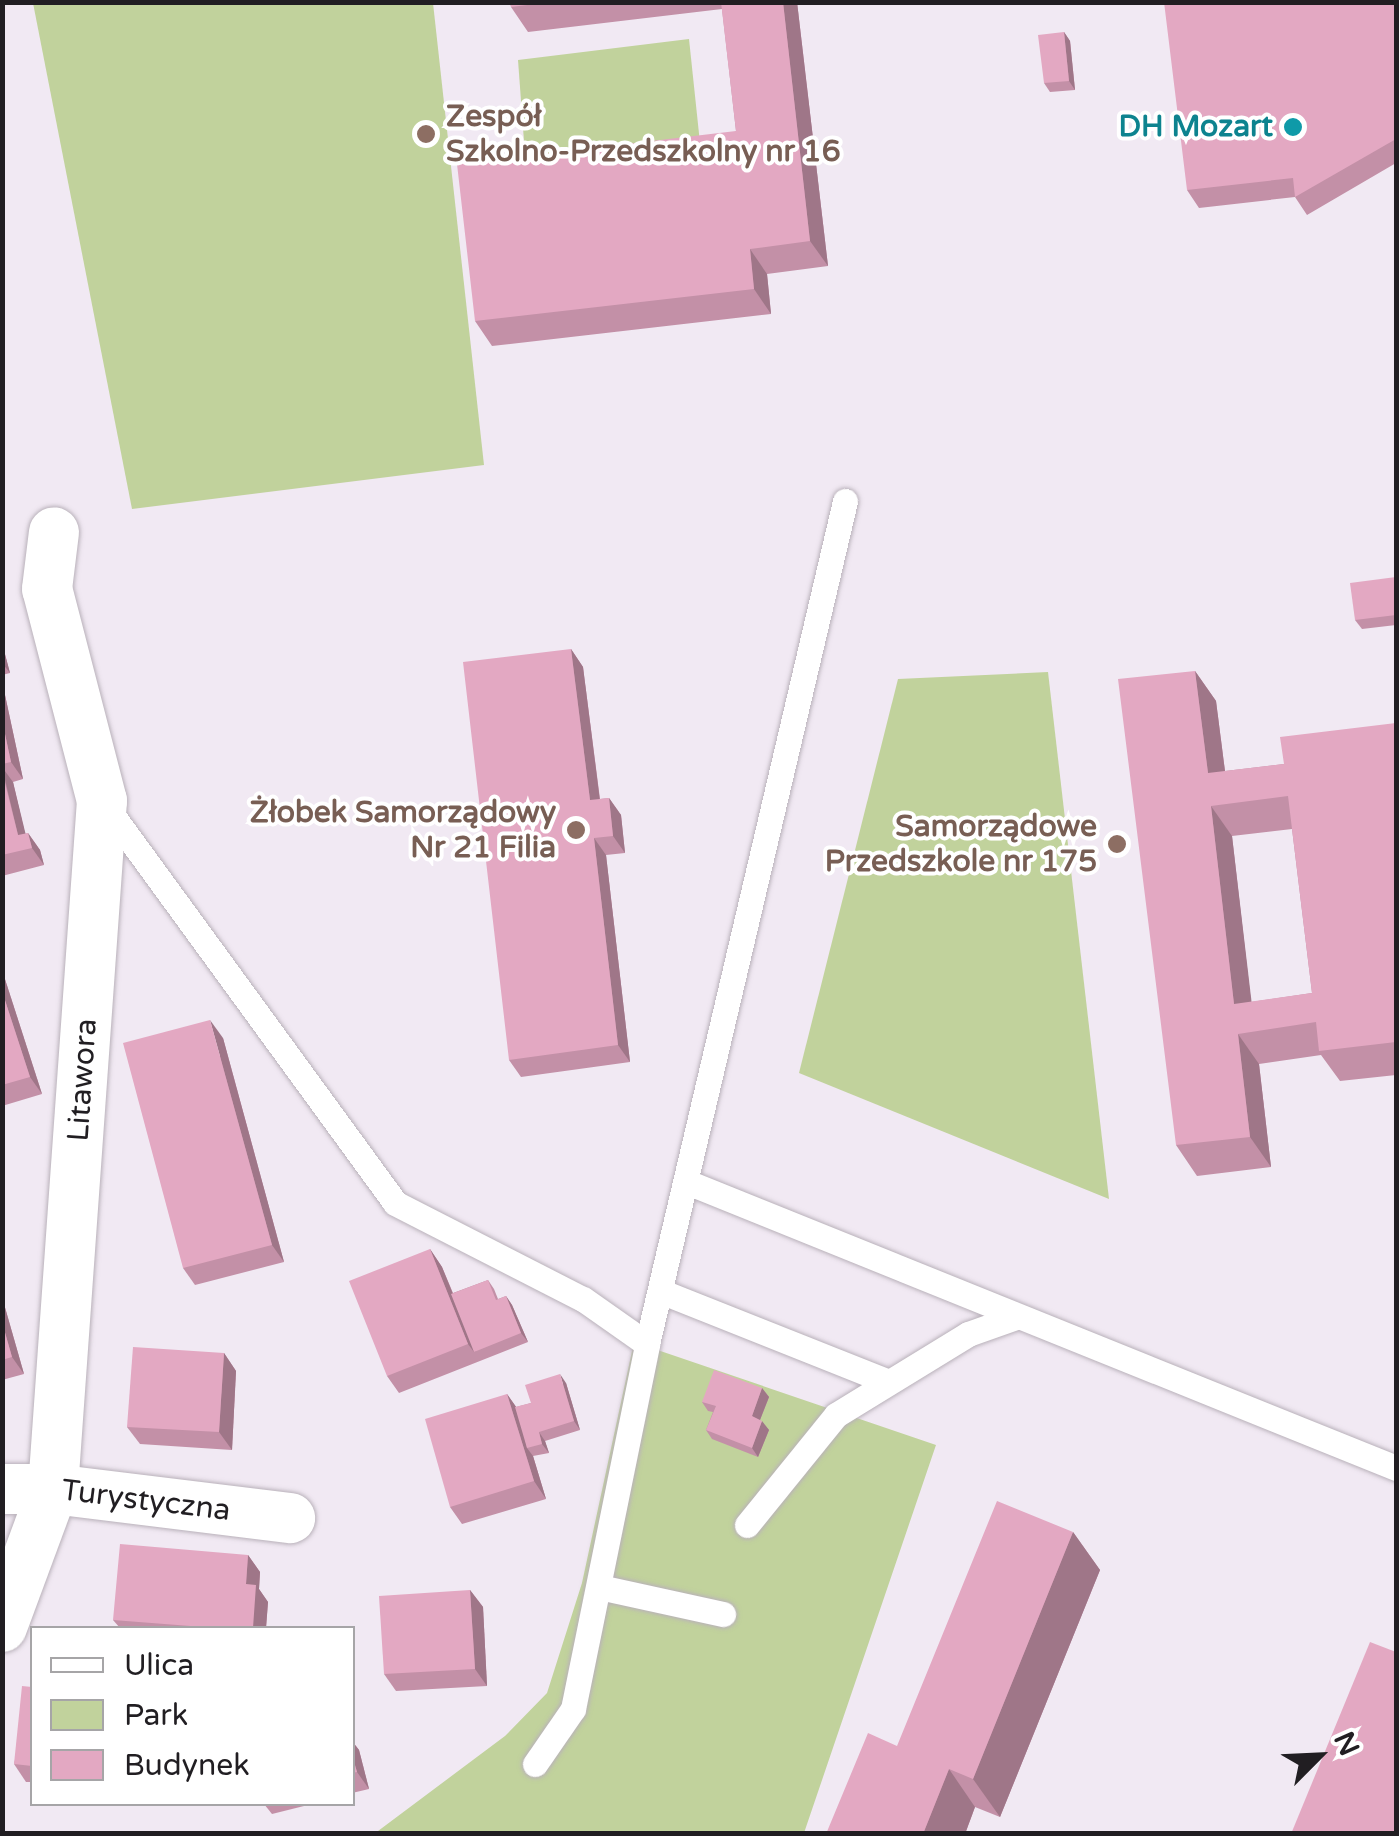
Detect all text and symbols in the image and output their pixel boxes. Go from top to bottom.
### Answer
place label: Zespół Szkolno-Przedszkolny nr 16 [446,99,840,170]
place label: DH Mozart [1118,109,1273,145]
marker: DH Mozart [1282,116,1304,138]
marker: Zespół Szkolno-Przedszkolny nr 16 [415,123,437,145]
place label: Żłobek Samorządowy Nr 21 Filia [250,795,556,866]
place label: Samorządowe Przedszkole nr 175 [825,809,1097,880]
marker: Żłobek Samorządowy Nr 21 Filia [565,819,587,841]
marker: Samorządowe Przedszkole nr 175 [1106,833,1128,855]
street label: Litawora [61,1017,105,1143]
street label: Turystyczna [59,1473,233,1529]
legend [30,1626,355,1806]
text: Ulica [124,1647,194,1684]
text: Park [124,1697,188,1734]
north arrow [1269,1706,1369,1806]
text: N [1326,1727,1367,1761]
text: Budynek [124,1747,250,1784]

